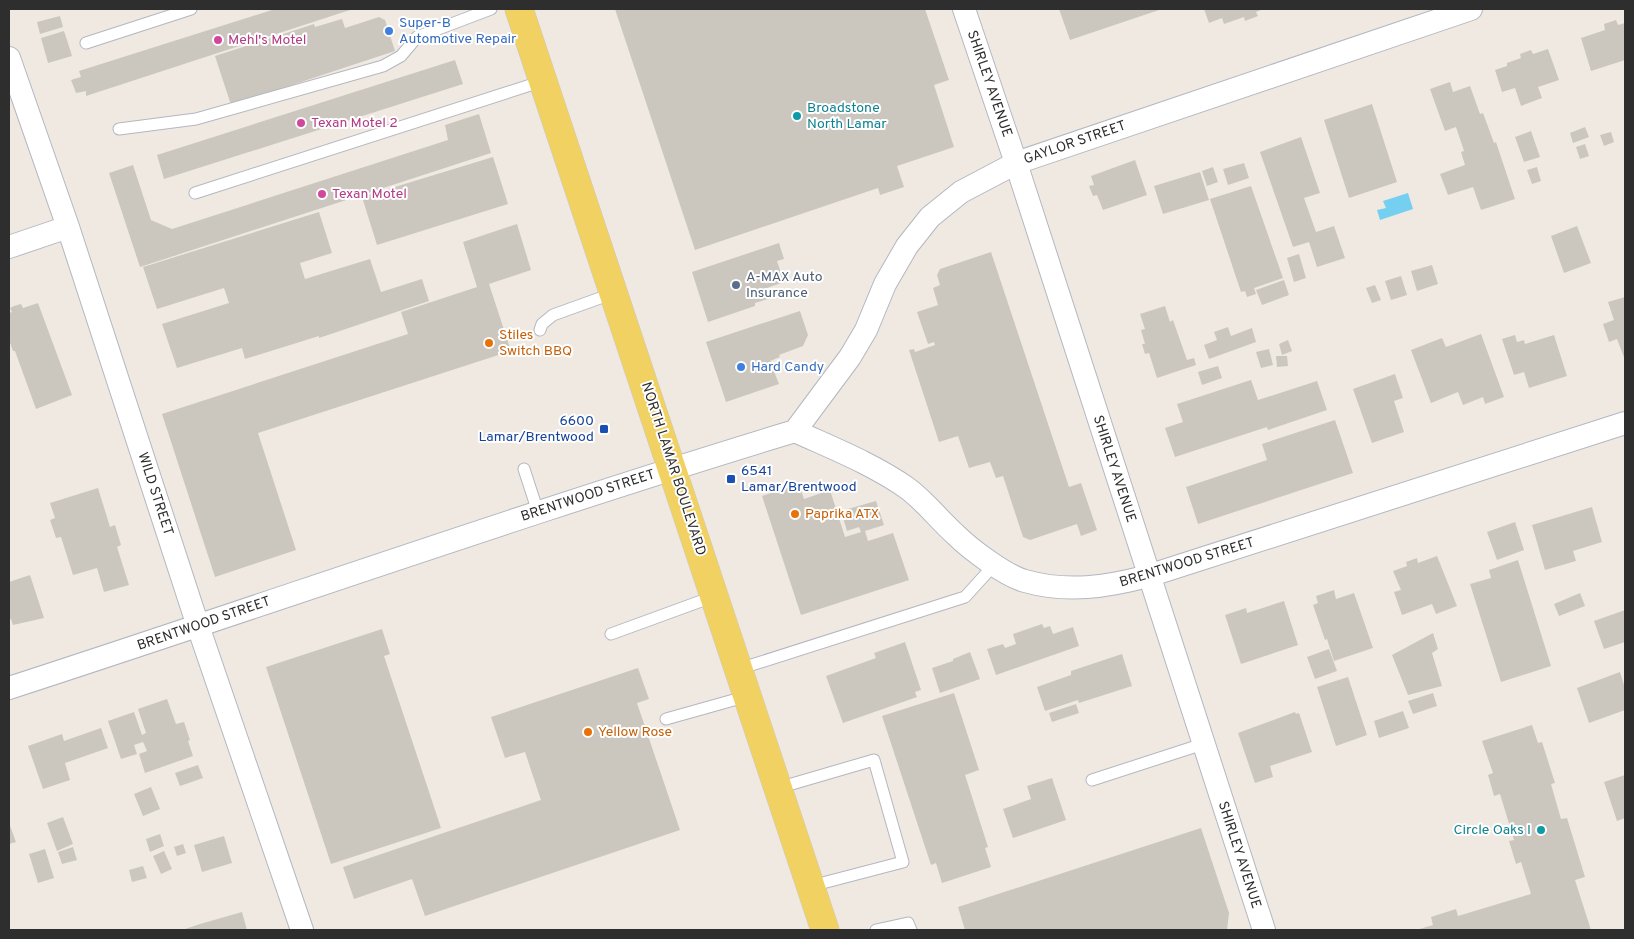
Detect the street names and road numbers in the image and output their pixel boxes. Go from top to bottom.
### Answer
street label: SHIRLEY AVENUE [963,28,1015,140]
street label: GAYLOR STREET [1022,118,1128,168]
street label: NORTH LAMAR BOULEVARD [637,380,709,558]
street label: SHIRLEY AVENUE [1089,413,1139,525]
street label: WILD STREET [134,450,176,538]
street label: BRENTWOOD STREET [519,466,657,526]
street label: BRENTWOOD STREET [1118,534,1256,592]
street label: BRENTWOOD STREET [135,593,273,655]
street label: SHIRLEY AVENUE [1214,799,1264,911]

